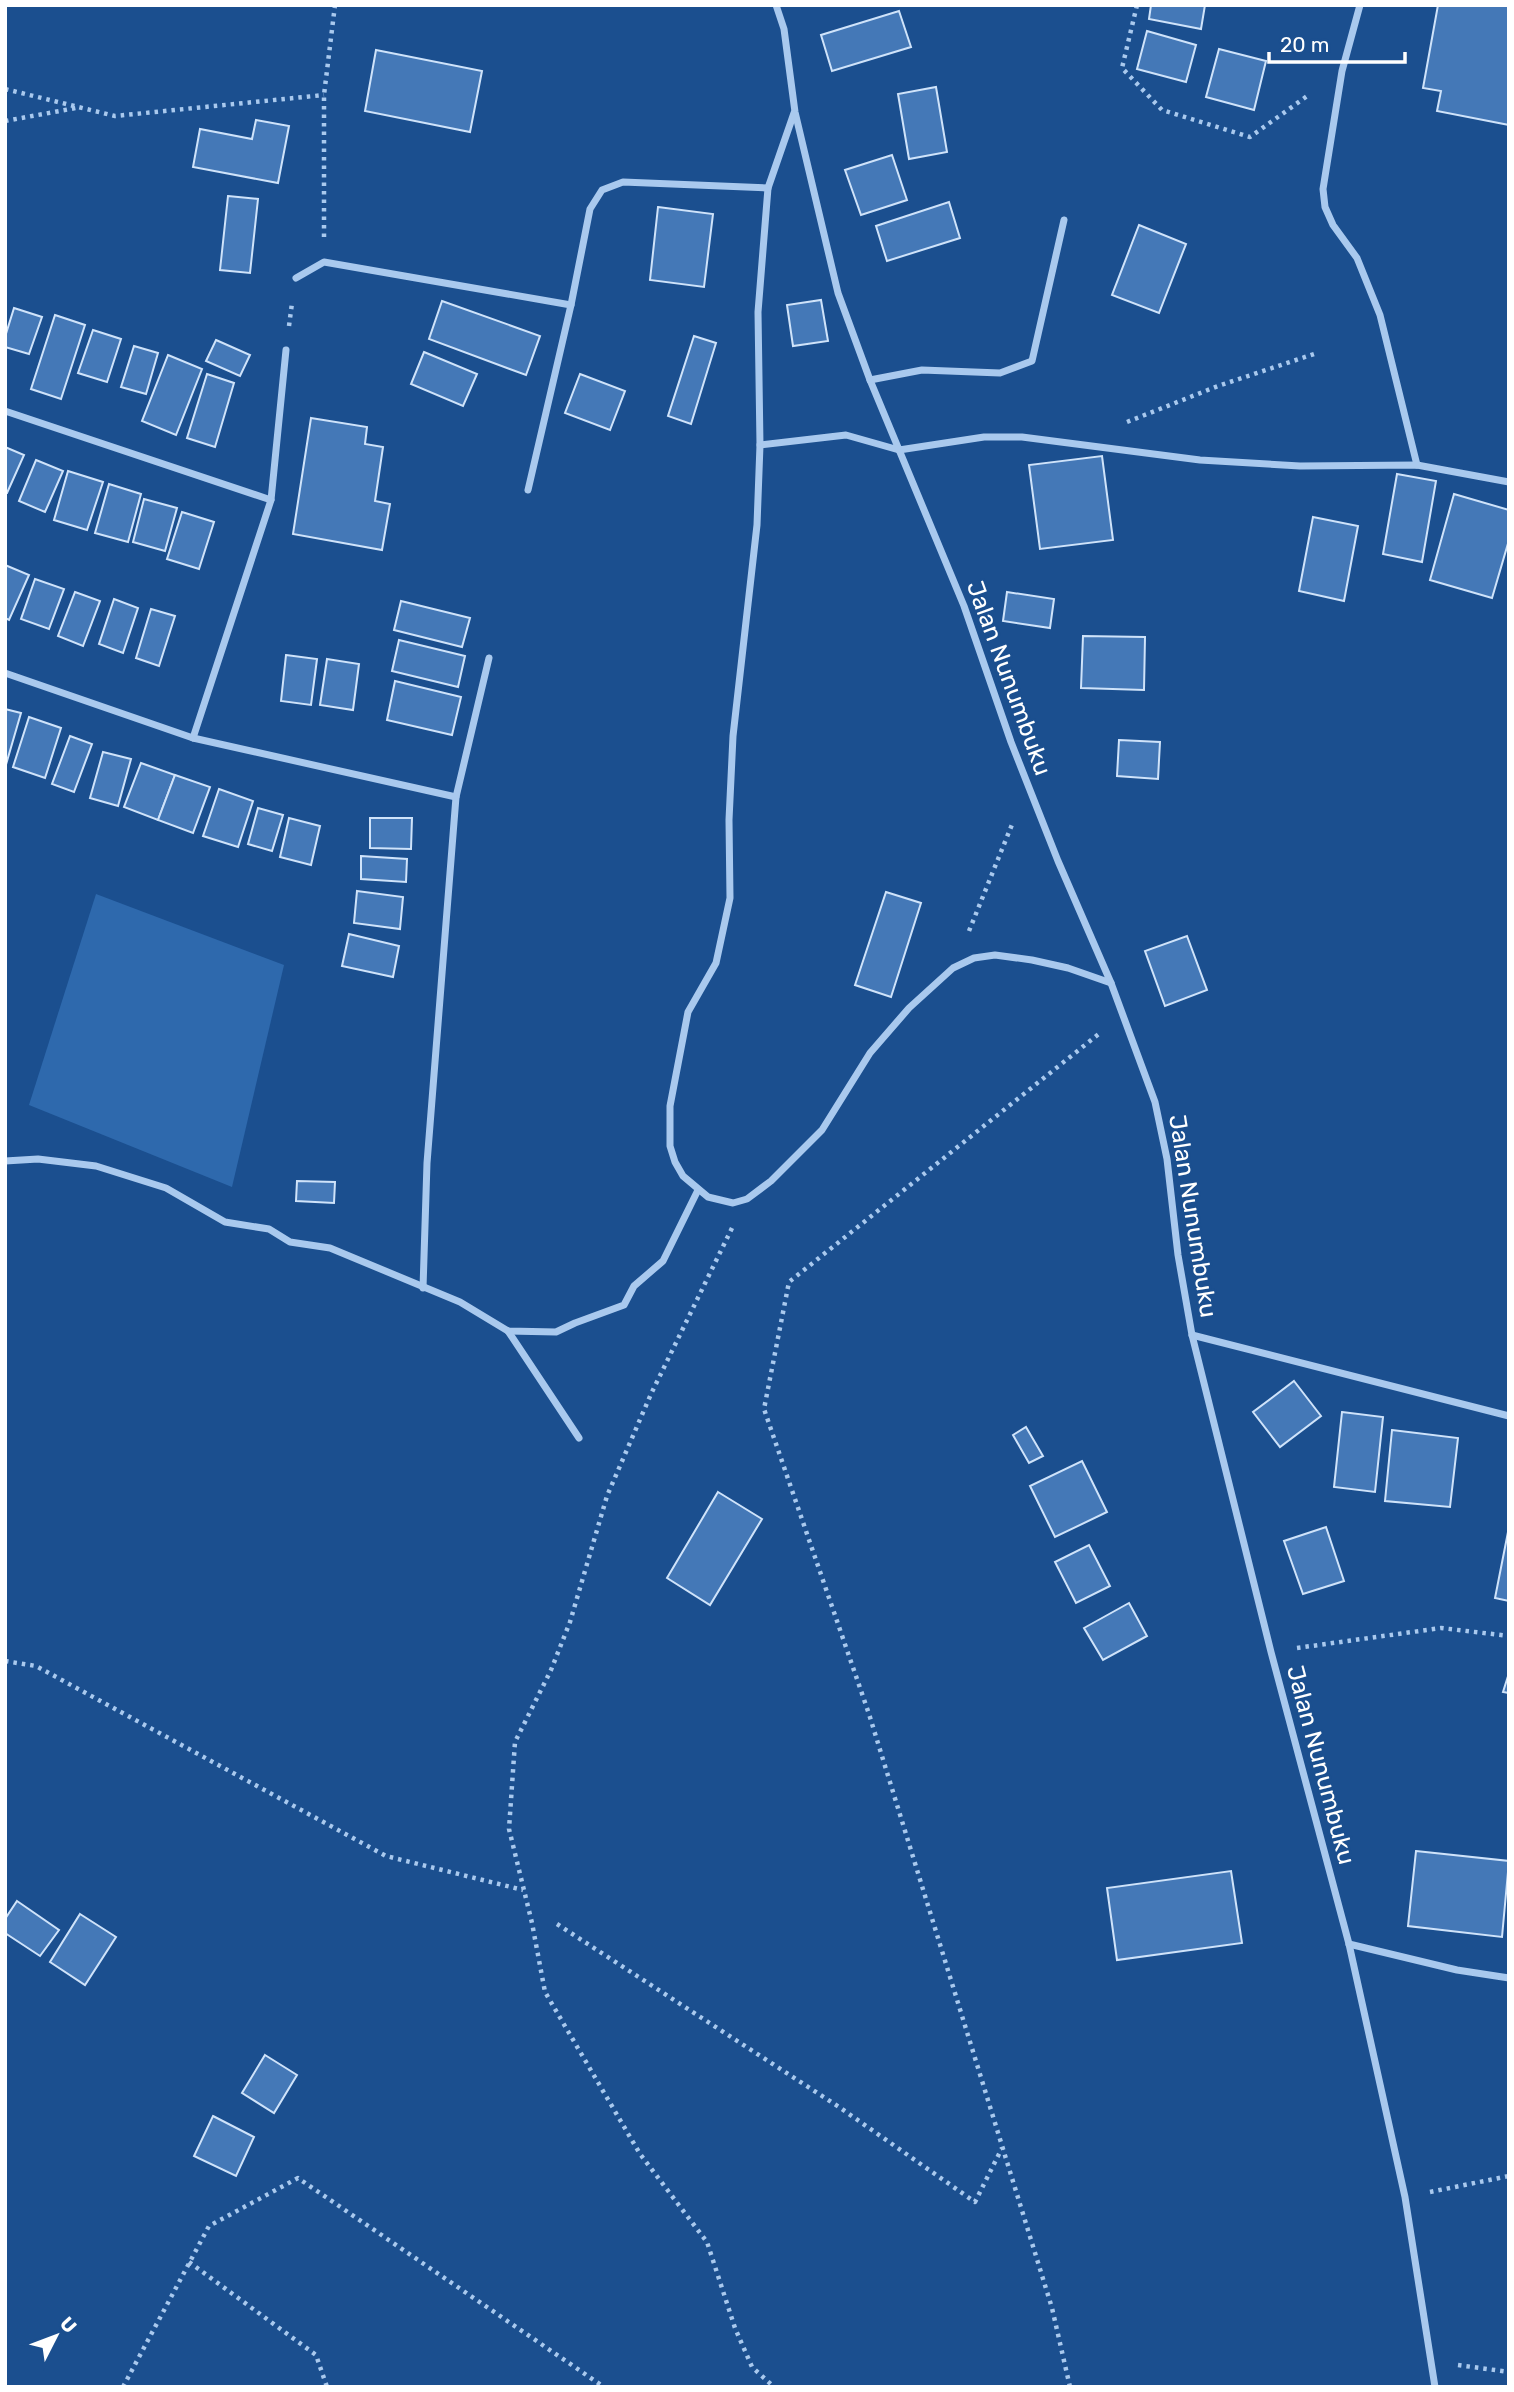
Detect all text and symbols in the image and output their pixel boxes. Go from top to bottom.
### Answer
scale bar [1269,21,1406,65]
text: 20 m [1280,32,1329,57]
street label: Jalan Nunumbuku [961,577,1057,779]
street label: Jalan Nunumbuku [1163,1113,1223,1319]
street label: Jalan Nunumbuku [1281,1662,1361,1868]
north arrow [21,2301,91,2371]
text: U [55,2312,81,2338]

